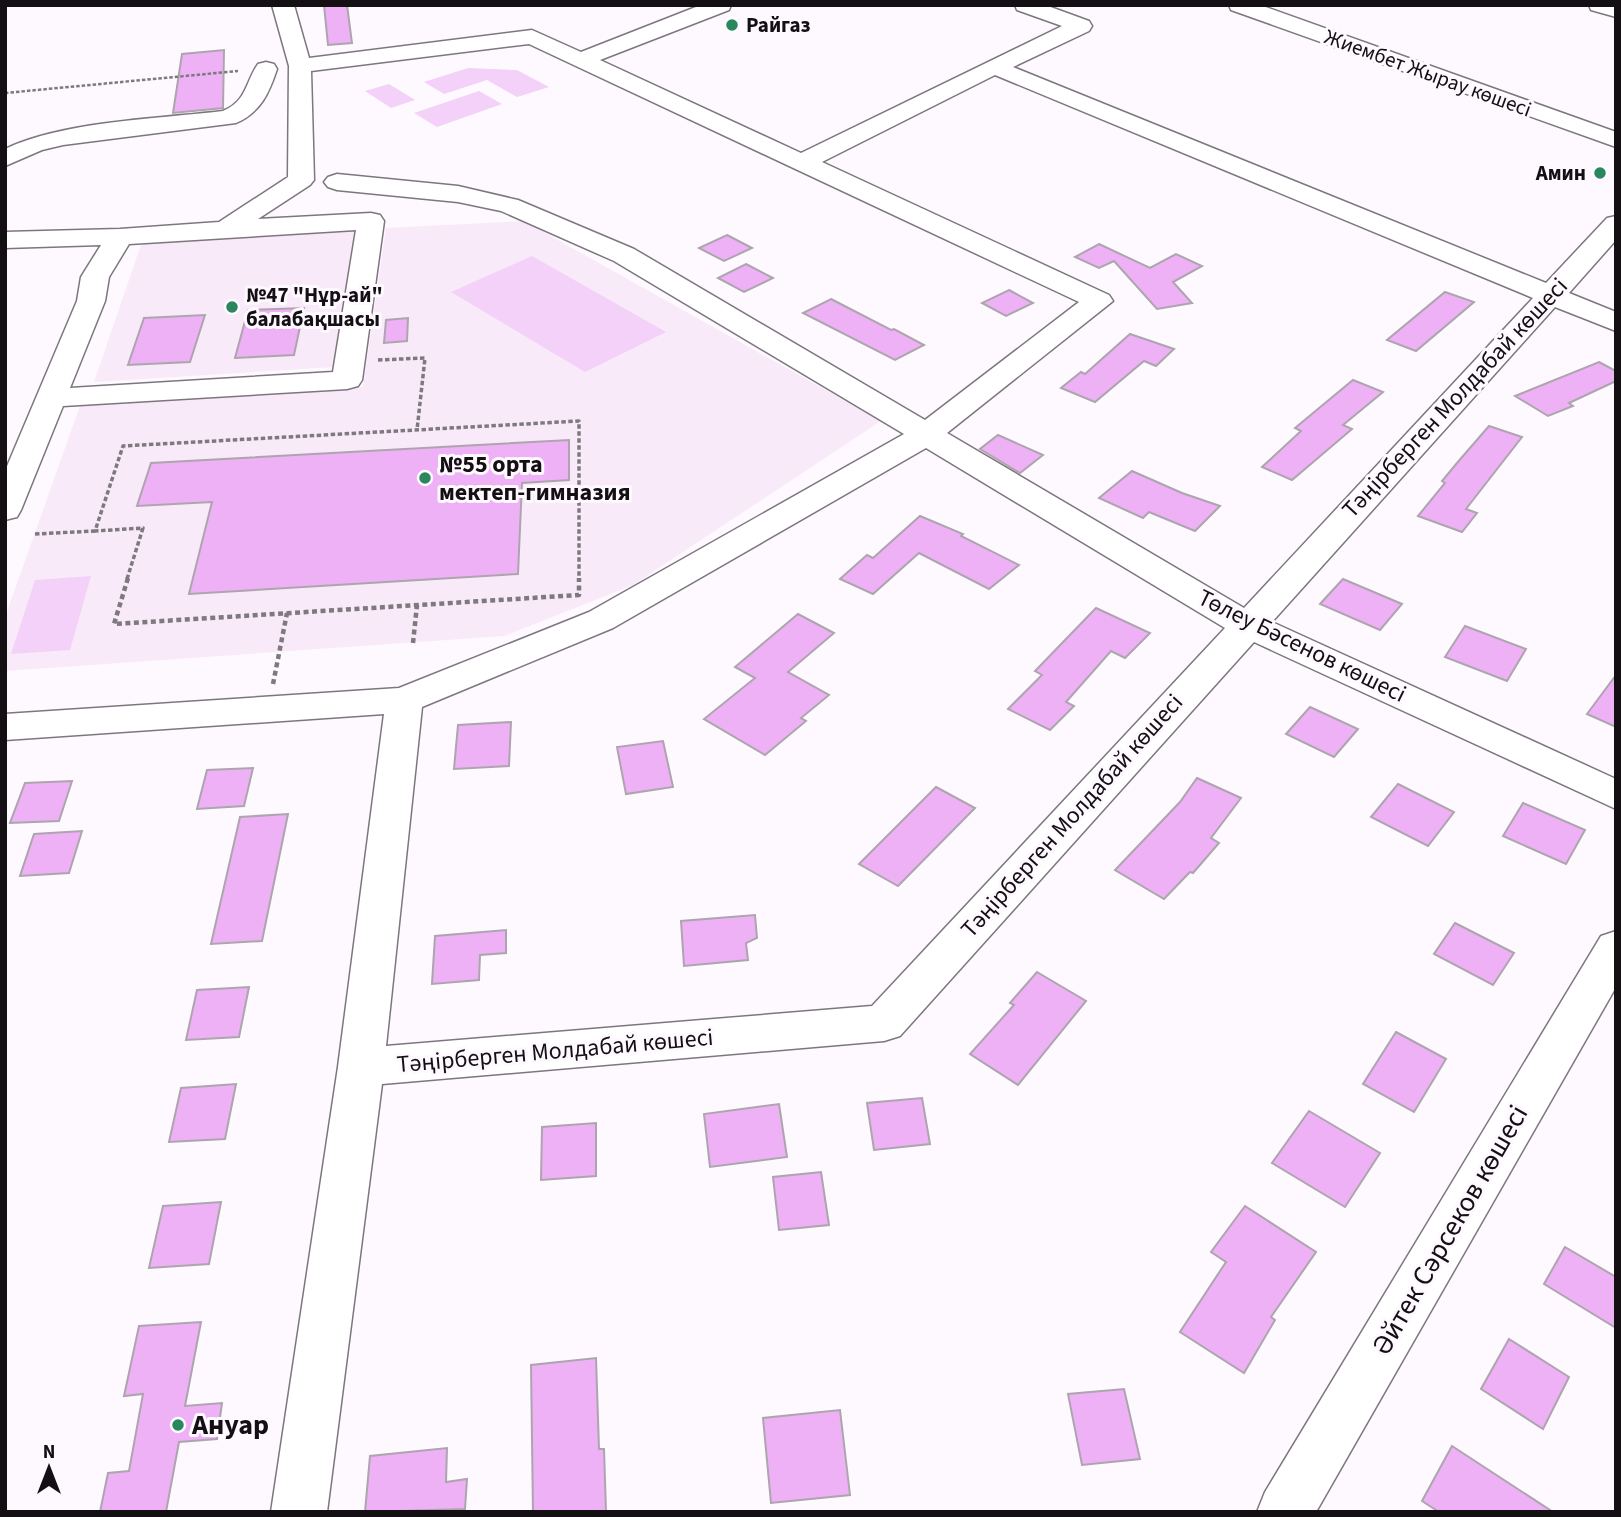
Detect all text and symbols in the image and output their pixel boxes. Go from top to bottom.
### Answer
place label: Райгаз [746,10,810,40]
marker: Райгаз [724,17,740,33]
street label: Жиембет Жырау көшесі [1320,22,1536,124]
place label: Амин [1535,158,1586,188]
marker: Амин [1592,165,1608,181]
street label: Тәңірберген Молдабай көшесі [1334,270,1576,526]
place label: №47 "Нұр-ай" балабақшасы [246,280,383,334]
marker: №47 "Нұр-ай" балабақшасы [224,299,240,315]
place label: №55 орта мектеп-гимназия [439,447,631,510]
marker: №55 орта мектеп-гимназия [417,470,433,486]
street label: Төлеу Бәсенов көшесі [1192,580,1412,712]
street label: Тәңірберген Молдабай көшесі [953,686,1191,946]
street label: Тәңірберген Молдабай көшесі [395,1020,715,1082]
street label: Әйтек Сәрсеков көшесі [1362,1098,1538,1362]
place label: Ануар [191,1405,269,1445]
marker: Ануар [170,1417,186,1433]
north arrow [14,1433,84,1503]
text: N [43,1439,55,1466]

